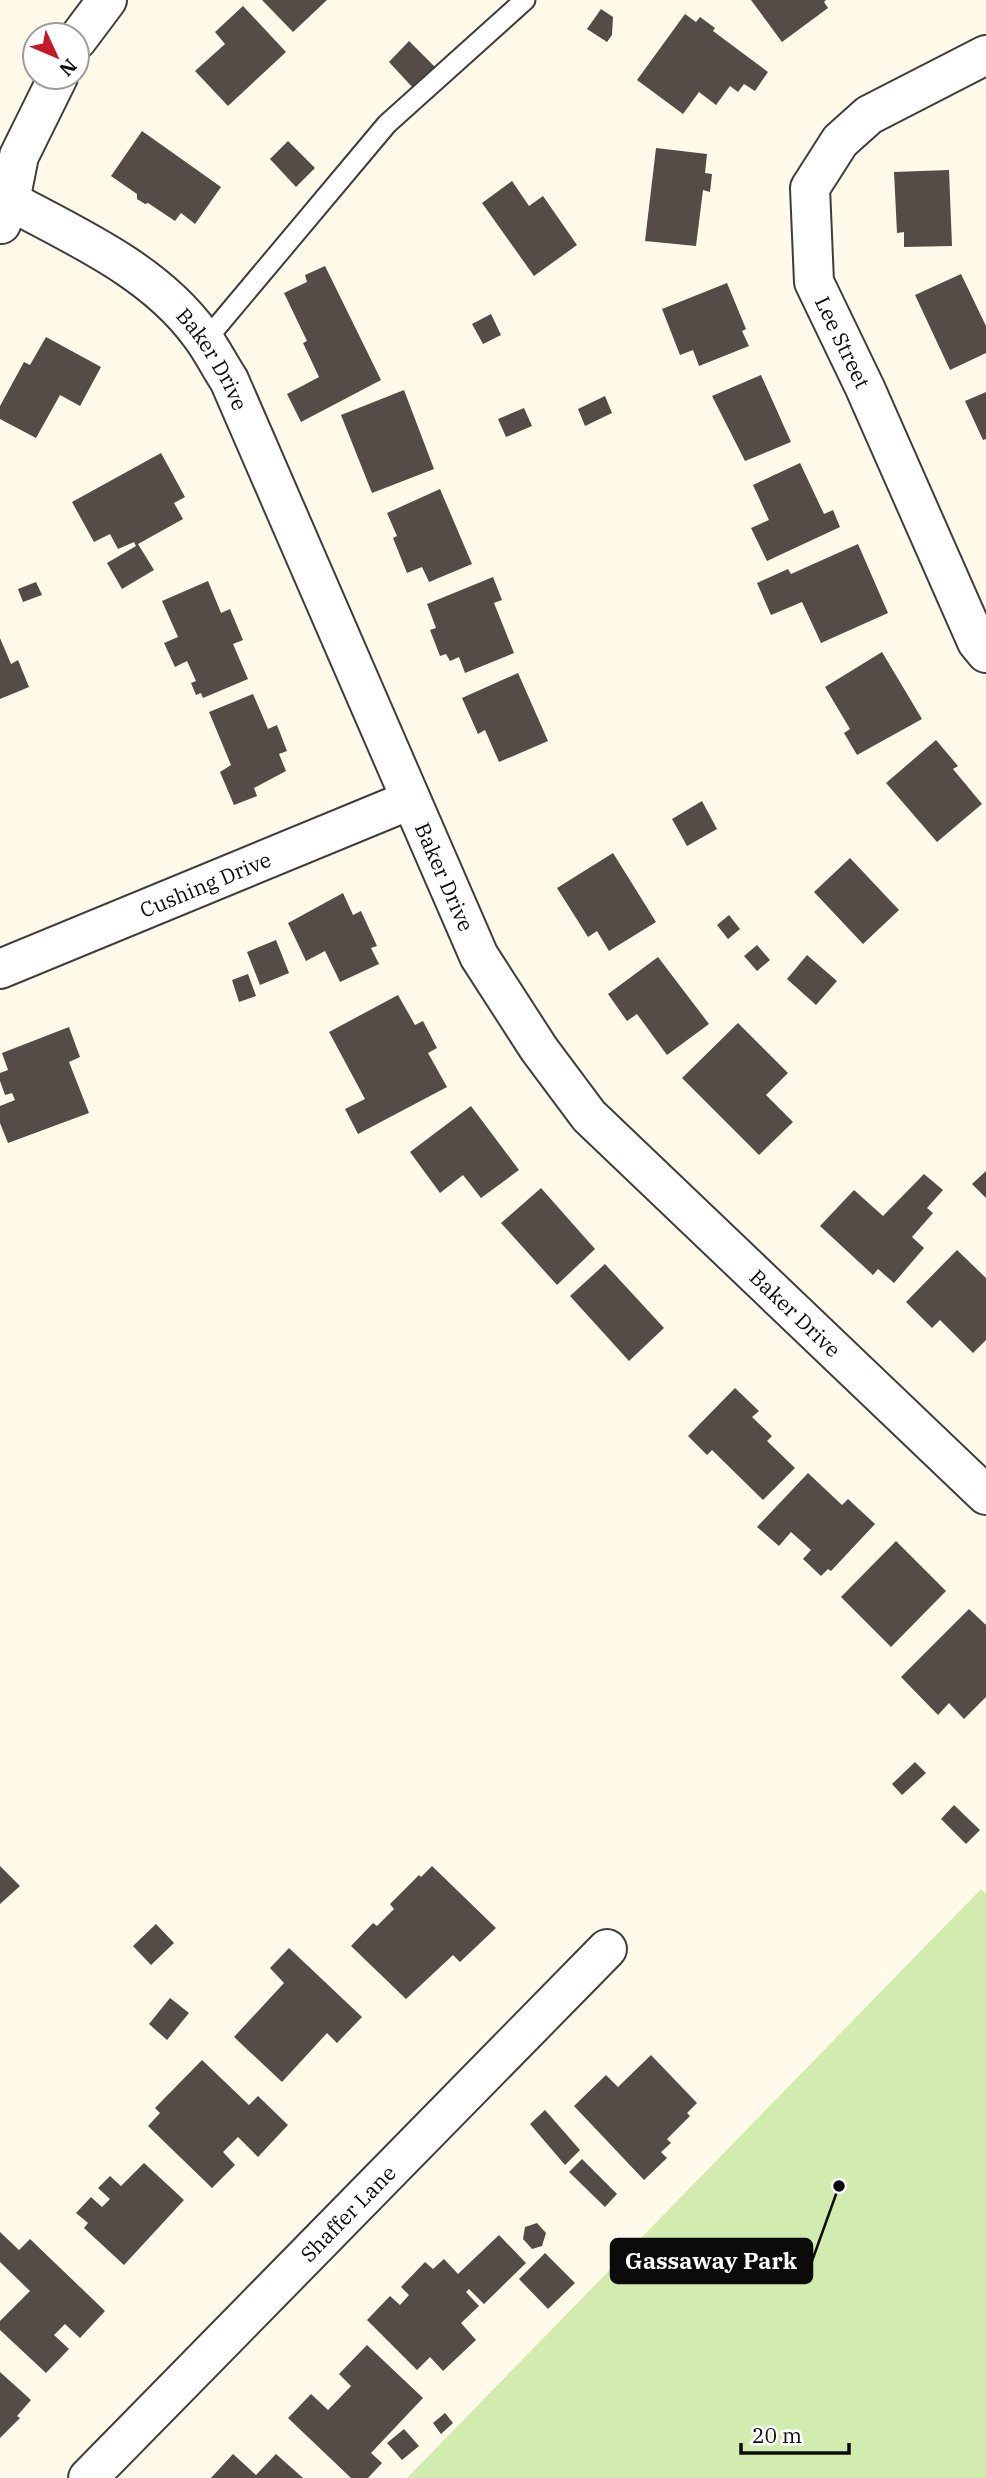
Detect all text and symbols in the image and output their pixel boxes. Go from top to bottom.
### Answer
north arrow [21,21,91,91]
text: N [54,54,82,82]
street label: Lee Street [809,291,877,393]
street label: Baker Drive [170,302,254,415]
street label: Baker Drive [409,818,481,936]
street label: Cushing Drive [135,845,275,924]
street label: Baker Drive [744,1263,847,1363]
street label: Shaffer Lane [294,2159,402,2268]
callout: Gassaway Park [611,2239,812,2283]
text: Gassaway Park [625,2245,798,2275]
scale bar [741,2412,850,2456]
text: 20 m [752,2421,802,2449]

